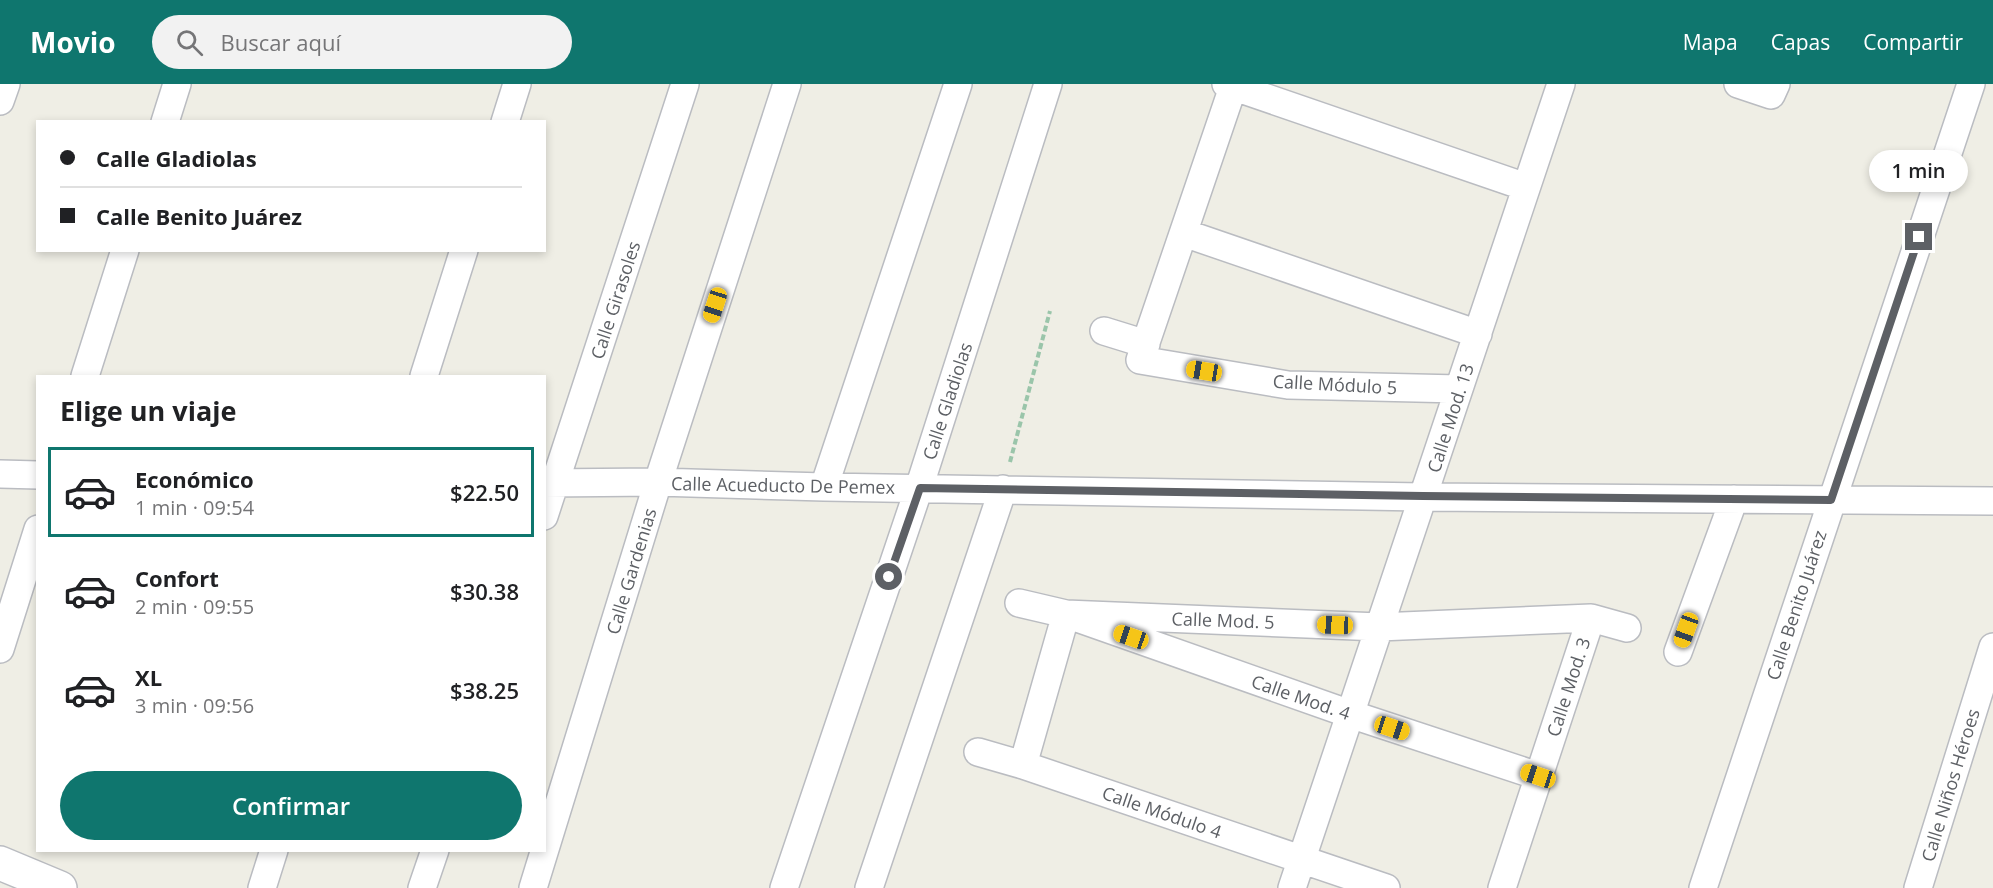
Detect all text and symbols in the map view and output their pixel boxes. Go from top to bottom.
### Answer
search box [152,15,572,69]
text: Movio [30,23,116,61]
icon: search [173,26,206,59]
text: Buscar aquí [221,27,341,57]
text: Mapa [1683,28,1738,56]
text: Capas [1771,28,1830,56]
text: Compartir [1863,28,1963,56]
text: Calle Gladiolas [96,143,257,173]
callout: 1 min [1870,150,1968,192]
text: 1 min [1892,157,1946,184]
text: Calle Benito Juárez [96,201,302,231]
route end [1905,223,1932,250]
street label: Calle Girasoles [585,238,645,362]
car [701,285,729,325]
street label: Calle Gladiolas [917,339,977,463]
car [1185,359,1223,383]
street label: Calle Mod. 13 [1421,360,1479,476]
street label: Calle Módulo 5 [1272,369,1398,399]
text: Elige un viaje [60,392,236,429]
text: Económico [135,464,254,494]
icon: car [63,465,117,519]
street label: Calle Acueducto De Pemex [671,471,896,499]
text: $22.50 [450,477,519,507]
text: 1 min · 09:54 [135,494,254,521]
street label: Calle Gardenias [600,505,662,637]
street label: Calle Benito Juárez [1760,527,1832,683]
text: Confort [135,563,219,593]
route start [875,563,902,590]
icon: car [63,564,117,618]
text: $30.38 [450,576,519,606]
text: 2 min · 09:55 [135,593,254,620]
street label: Calle Mod. 5 [1171,606,1275,634]
car [1671,610,1701,650]
car [1317,615,1353,635]
car [1111,623,1151,651]
street label: Calle Mod. 3 [1541,634,1595,740]
text: XL [135,662,162,692]
icon: car [63,663,117,717]
street label: Calle Mod. 4 [1248,669,1354,725]
text: $38.25 [450,675,519,705]
text: 3 min · 09:56 [135,692,254,719]
street label: Calle Niños Héroes [1915,706,1985,864]
car [1372,714,1412,742]
car [1518,762,1558,790]
button: Confirmar [60,771,522,840]
street label: Calle Módulo 4 [1099,780,1225,844]

